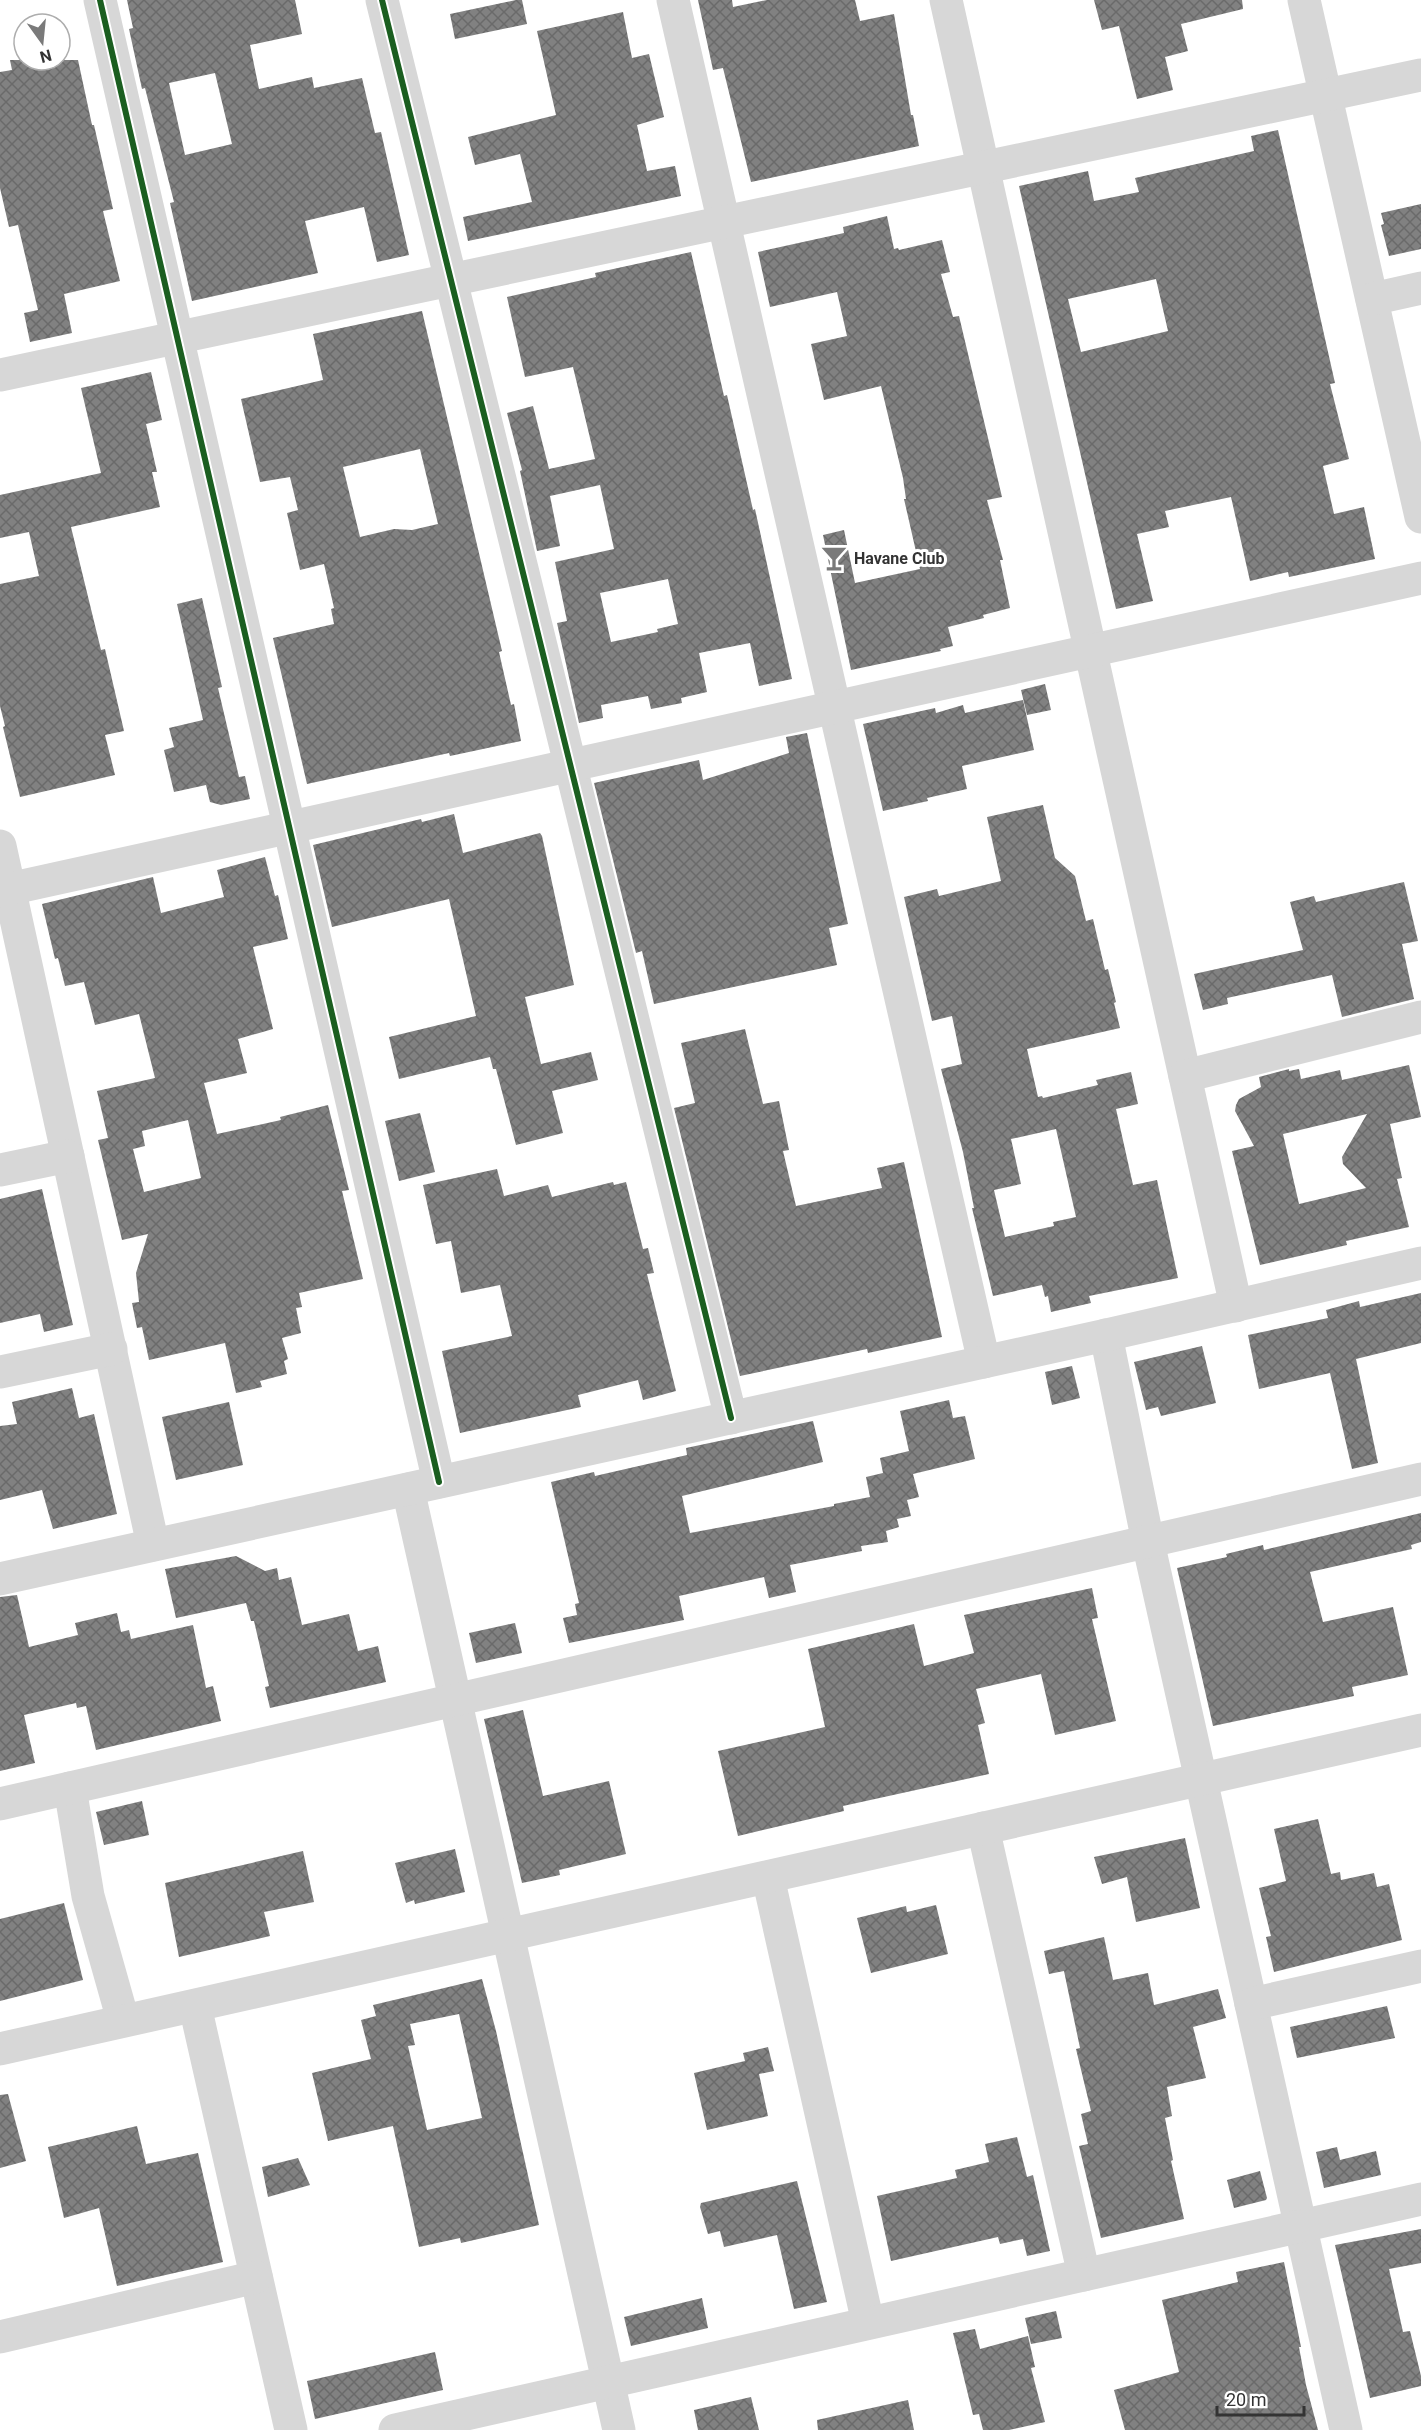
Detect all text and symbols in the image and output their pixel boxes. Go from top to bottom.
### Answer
north arrow [12,12,72,72]
text: N [38,45,54,67]
bar icon: Havane Club [819,543,849,573]
place label: Havane Club [854,549,945,568]
scale bar [1217,2379,1304,2417]
text: 20 m [1226,2389,1266,2410]

